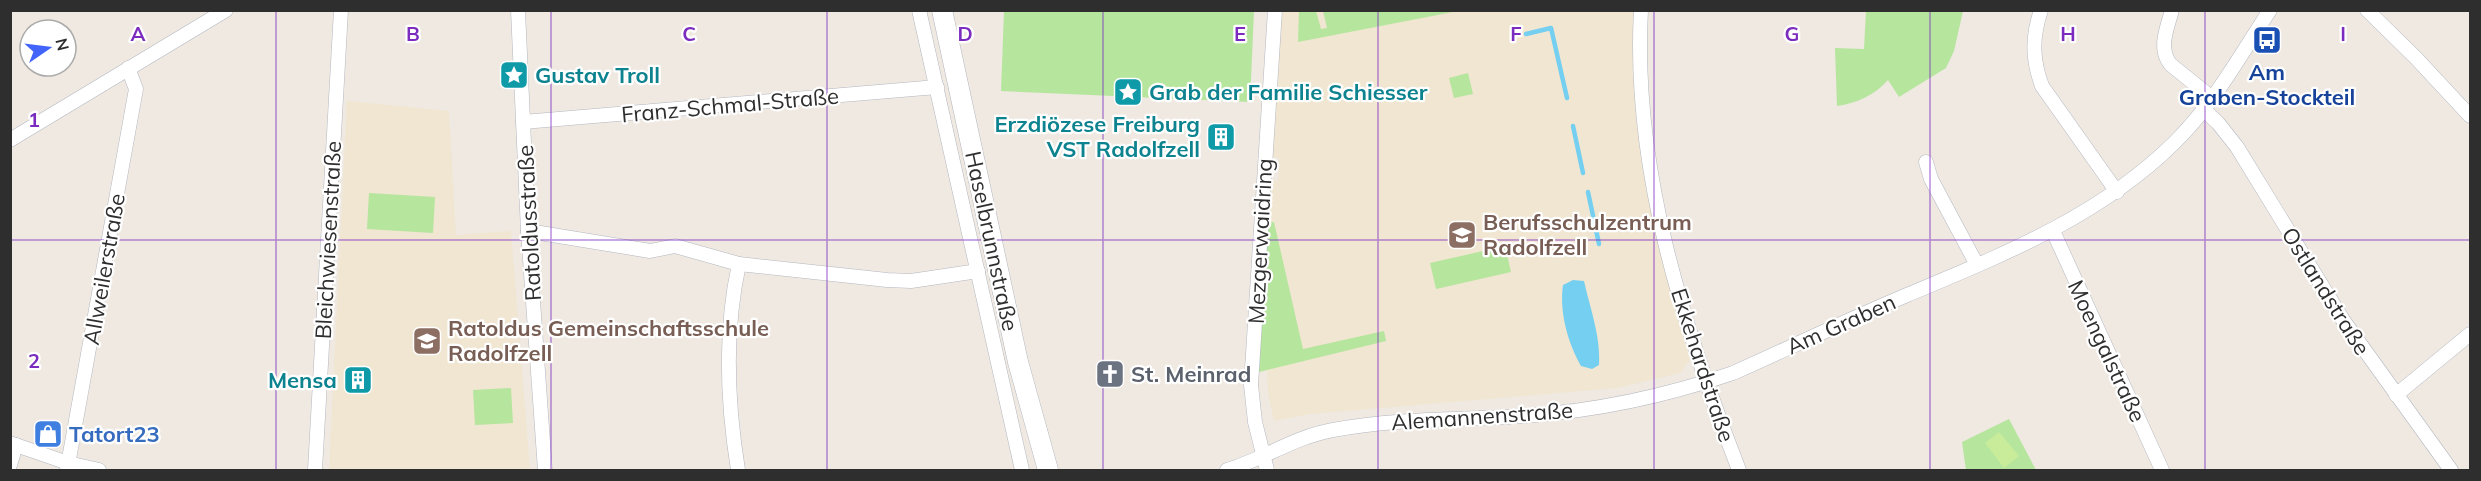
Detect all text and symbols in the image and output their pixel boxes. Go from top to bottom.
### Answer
north arrow [18,18,78,78]
text: A [131,21,146,46]
text: B [406,21,420,46]
text: C [682,21,696,46]
text: D [957,21,973,46]
text: E [1234,21,1246,46]
text: F [1510,21,1522,46]
text: G [1785,21,1799,46]
text: H [2060,21,2076,46]
text: I [2340,21,2346,46]
bus stop icon: Am Graben-Stockteil [2251,24,2283,56]
text: N [51,36,74,53]
place label: Am Graben-Stockteil [2179,58,2355,111]
place icon: Gustav Troll [498,59,530,91]
place label: Gustav Troll [535,61,660,89]
place icon: Grab der Familie Schiesser [1112,76,1144,108]
place label: Grab der Familie Schiesser [1149,78,1428,106]
street label: Franz-Schmal-Straße [620,82,840,128]
text: 1 [28,107,40,132]
place label: Erzdiözese Freiburg VST Radolfzell [995,110,1200,163]
building icon: Erzdiözese Freiburg VST Radolfzell [1205,121,1237,153]
street label: Bleichwiesenstraße [309,140,347,340]
street label: Ratoldusstraße [511,144,547,302]
street label: Haselbrunnstraße [959,148,1025,334]
street label: Mezgerwaidring [1242,157,1278,325]
street label: Allweilerstraße [77,191,131,347]
place label: Berufsschulzentrum Radolfzell [1483,208,1692,261]
school or university icon: Berufsschulzentrum Radolfzell [1446,219,1478,251]
street label: Ostlandstraße [2276,222,2376,360]
street label: Moengalstraße [2062,276,2152,426]
street label: Ekkehardstraße [1665,285,1741,445]
street label: Am Graben [1782,288,1900,360]
place label: Ratoldus Gemeinschaftsschule Radolfzell [448,314,769,367]
school or university icon: Ratoldus Gemeinschaftsschule Radolfzell [411,325,443,357]
text: 2 [28,348,40,373]
church icon: St. Meinrad [1094,358,1126,390]
place label: St. Meinrad [1131,360,1251,388]
building icon: Mensa [342,364,374,396]
place label: Mensa [268,366,337,394]
street label: Alemannenstraße [1390,396,1574,436]
shop icon: Tatort23 [32,418,64,450]
place label: Tatort23 [69,420,160,448]

